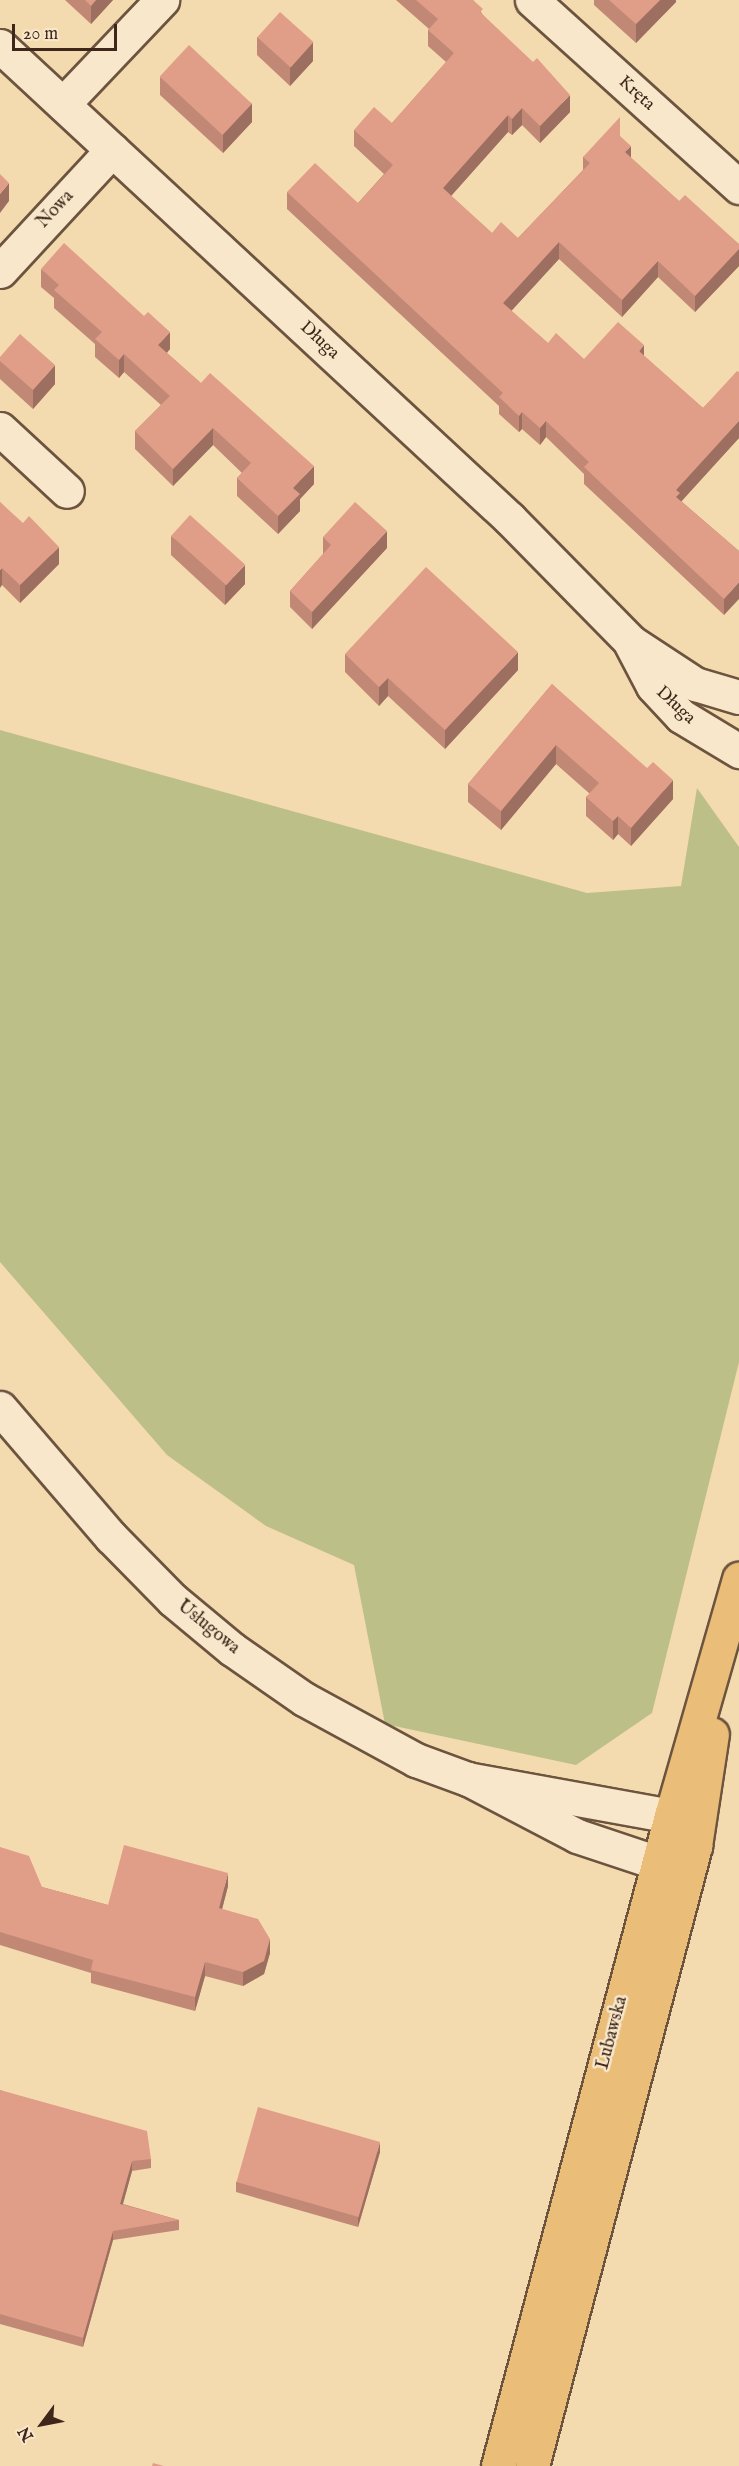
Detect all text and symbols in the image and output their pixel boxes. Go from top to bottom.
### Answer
scale bar [15,12,120,50]
text: 20 m [23,23,58,46]
street label: Kręta [613,72,659,116]
street label: Nowa [33,186,79,234]
street label: Długa [295,317,343,365]
street label: Długa [651,682,699,730]
street label: Usługowa [172,1596,244,1660]
street label: Lubawska [593,1994,633,2072]
north arrow [12,2394,72,2454]
text: N [15,2422,39,2445]

